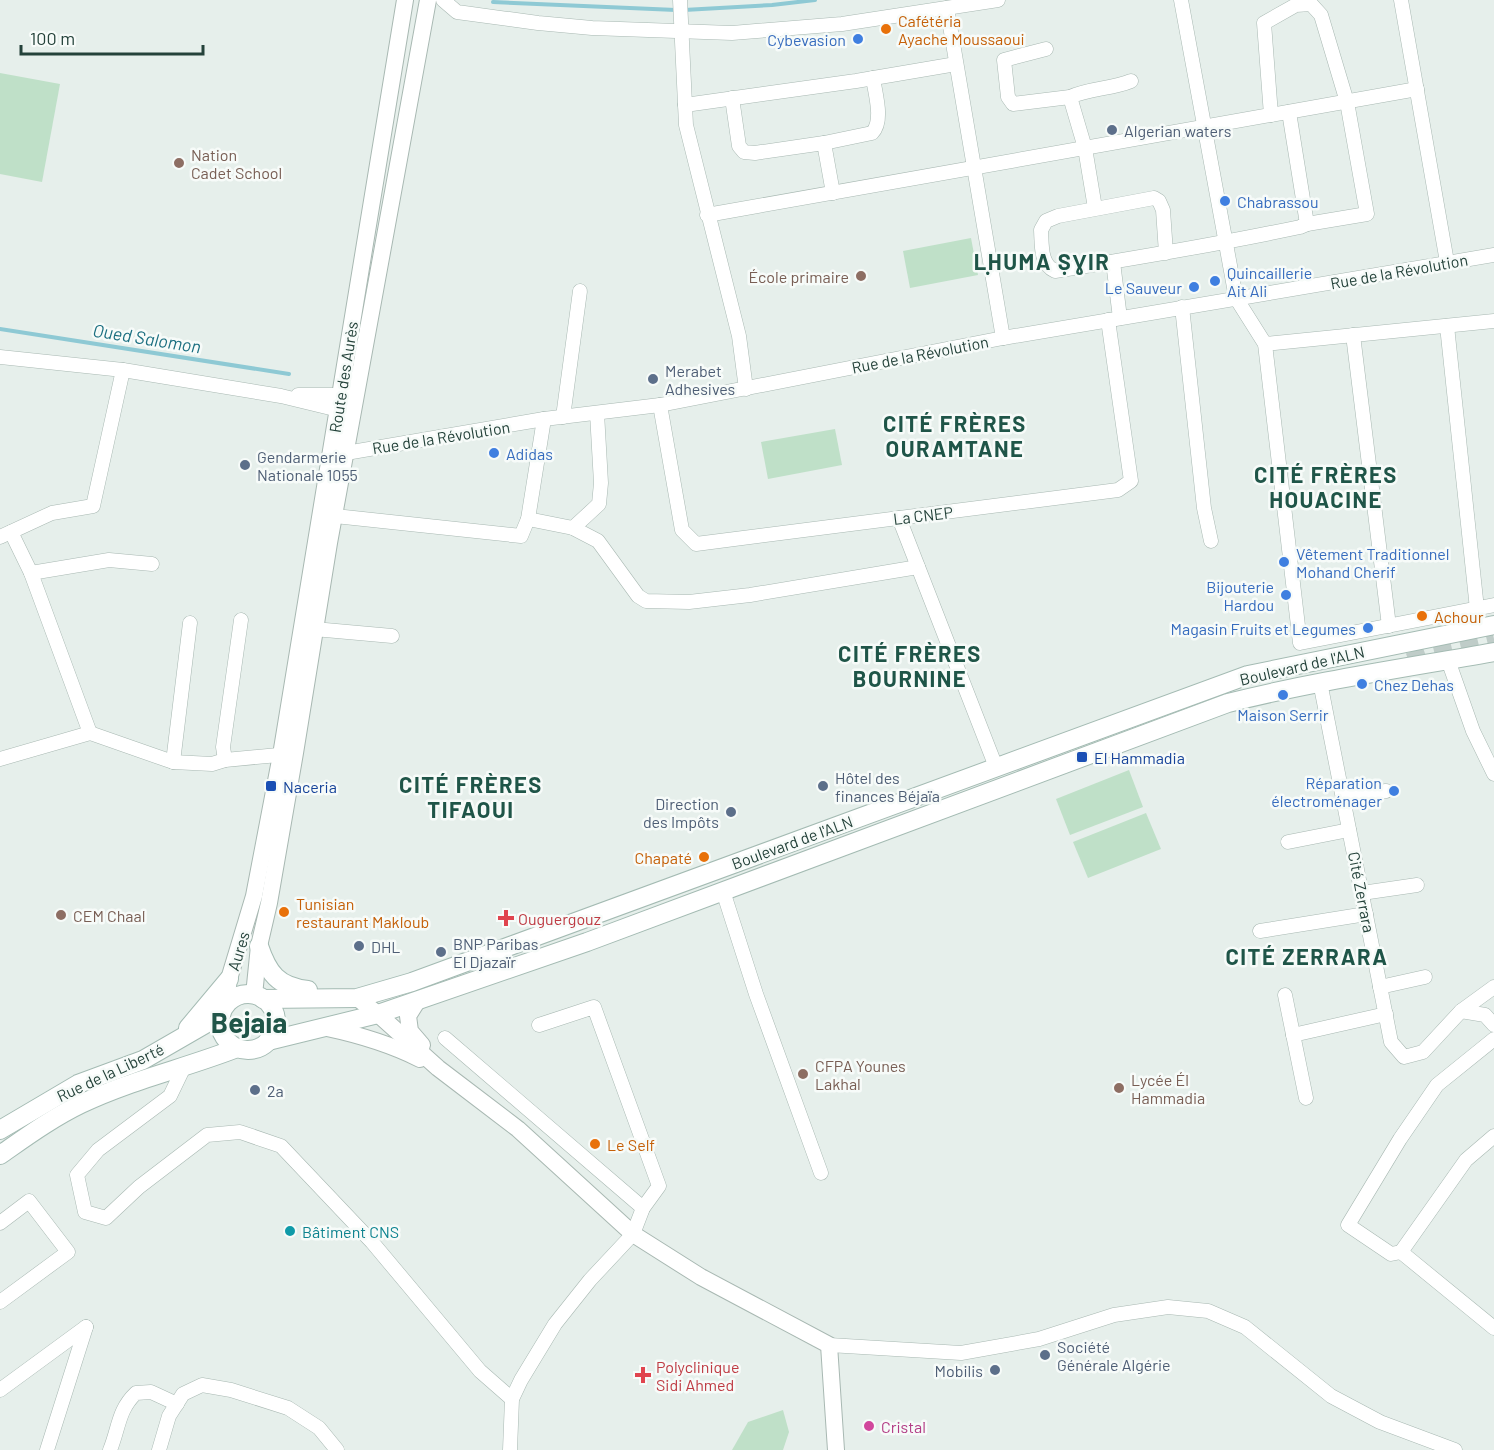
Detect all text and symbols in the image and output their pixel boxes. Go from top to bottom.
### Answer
place label: Cafétéria Ayache Moussaoui [898,11,1025,48]
scale bar [21,18,202,56]
marker: Cafétéria Ayache Moussaoui [879,22,893,36]
text: 100 m [30,27,75,49]
place label: Cybevasion [767,30,846,49]
marker: Cybevasion [851,32,865,46]
place label: Algerian waters [1124,121,1231,140]
marker: Algerian waters [1105,123,1119,137]
place label: Nation Cadet School [191,145,282,182]
marker: Nation Cadet School [172,156,186,170]
place label: Chabrassou [1237,192,1319,211]
marker: Chabrassou [1218,194,1232,208]
district label: LḤUMA ṢƔIR [974,248,1110,275]
street label: Rue de la Révolution [1329,250,1469,292]
place label: Quincaillerie Ait Ali [1227,263,1312,300]
place label: École primaire [748,267,849,286]
marker: École primaire [854,269,868,283]
marker: Quincaillerie Ait Ali [1208,274,1222,288]
place label: Le Sauveur [1105,278,1182,297]
marker: Le Sauveur [1187,280,1201,294]
water label: Oued Salomon [91,319,203,357]
street label: Route des Aurès [325,320,361,434]
street label: Rue de la Révolution [850,331,990,377]
place label: Merabet Adhesives [665,361,735,398]
marker: Merabet Adhesives [646,372,660,386]
district label: CITÉ FRÈRES OURAMTANE [883,410,1027,461]
street label: Rue de la Révolution [371,417,511,457]
place label: Adidas [506,444,553,463]
marker: Adidas [487,446,501,460]
place label: Gendarmerie Nationale 1055 [257,447,358,484]
marker: Gendarmerie Nationale 1055 [238,458,252,472]
district label: CITÉ FRÈRES HOUACINE [1254,461,1398,512]
street label: La CNEP [892,502,954,528]
place label: Vêtement Traditionnel Mohand Cherif [1296,544,1449,581]
marker: Vêtement Traditionnel Mohand Cherif [1277,555,1291,569]
place label: Bijouterie Hardou [1206,577,1274,614]
marker: Bijouterie Hardou [1279,588,1293,602]
place label: Achour [1434,607,1484,626]
marker: Achour [1415,609,1429,623]
place label: Magasin Fruits et Legumes [1171,619,1356,638]
marker: Magasin Fruits et Legumes [1361,621,1375,635]
district label: CITÉ FRÈRES BOURNINE [838,640,982,691]
street label: Boulevard de l'ALN [1238,641,1366,689]
place label: Chez Dehas [1374,675,1454,694]
marker: Chez Dehas [1355,677,1369,691]
marker: Maison Serrir [1276,688,1290,702]
place label: Maison Serrir [1237,705,1329,724]
place label: El Hammadia [1094,748,1185,767]
marker: El Hammadia [1075,750,1089,764]
place label: Hôtel des finances Béjaïa [835,768,940,805]
district label: CITÉ FRÈRES TIFAOUI [399,771,543,822]
place label: Réparation électroménager [1271,773,1382,810]
place label: Naceria [283,777,337,796]
marker: Naceria [264,779,278,793]
marker: Hôtel des finances Béjaïa [816,779,830,793]
marker: Réparation électroménager [1387,784,1401,798]
place label: Direction des Impôts [643,794,719,831]
marker: Direction des Impôts [724,805,738,819]
street label: Boulevard de l'ALN [729,811,855,873]
place label: Chapaté [634,848,692,867]
marker: Chapaté [697,850,711,864]
street label: Cité Zerrara [1345,850,1379,934]
place label: Tunisian restaurant Makloub [296,894,429,931]
marker: Tunisian restaurant Makloub [277,905,291,919]
place label: CEM Chaal [73,906,145,925]
marker: CEM Chaal [54,908,68,922]
place label: Ouguergouz [518,909,601,928]
marker: Ouguergouz [499,911,513,925]
street label: Aures [223,929,253,973]
place label: BNP Paribas El Djazaïr [453,934,538,971]
place label: DHL [371,937,400,956]
marker: DHL [352,939,366,953]
district label: CITÉ ZERRARA [1225,943,1389,969]
marker: BNP Paribas El Djazaïr [434,945,448,959]
district label: Bejaia [211,1005,287,1039]
street label: Rue de la Liberté [53,1039,167,1105]
place label: CFPA Younes Lakhal [815,1056,906,1093]
marker: CFPA Younes Lakhal [796,1067,810,1081]
place label: Lycée Él Hammadia [1131,1070,1205,1107]
place label: 2a [267,1081,284,1100]
marker: Lycée Él Hammadia [1112,1081,1126,1095]
marker: 2a [248,1083,262,1097]
place label: Le Self [607,1135,655,1154]
marker: Le Self [588,1137,602,1151]
place label: Bâtiment CNS [302,1222,399,1241]
marker: Bâtiment CNS [283,1224,297,1238]
place label: Société Générale Algérie [1057,1337,1171,1374]
marker: Société Générale Algérie [1038,1348,1052,1362]
place label: Polyclinique Sidi Ahmed [656,1357,739,1394]
place label: Mobilis [935,1361,983,1380]
marker: Mobilis [988,1363,1002,1377]
marker: Polyclinique Sidi Ahmed [634,1366,652,1384]
place label: Cristal [881,1417,926,1436]
marker: Cristal [862,1419,876,1433]

